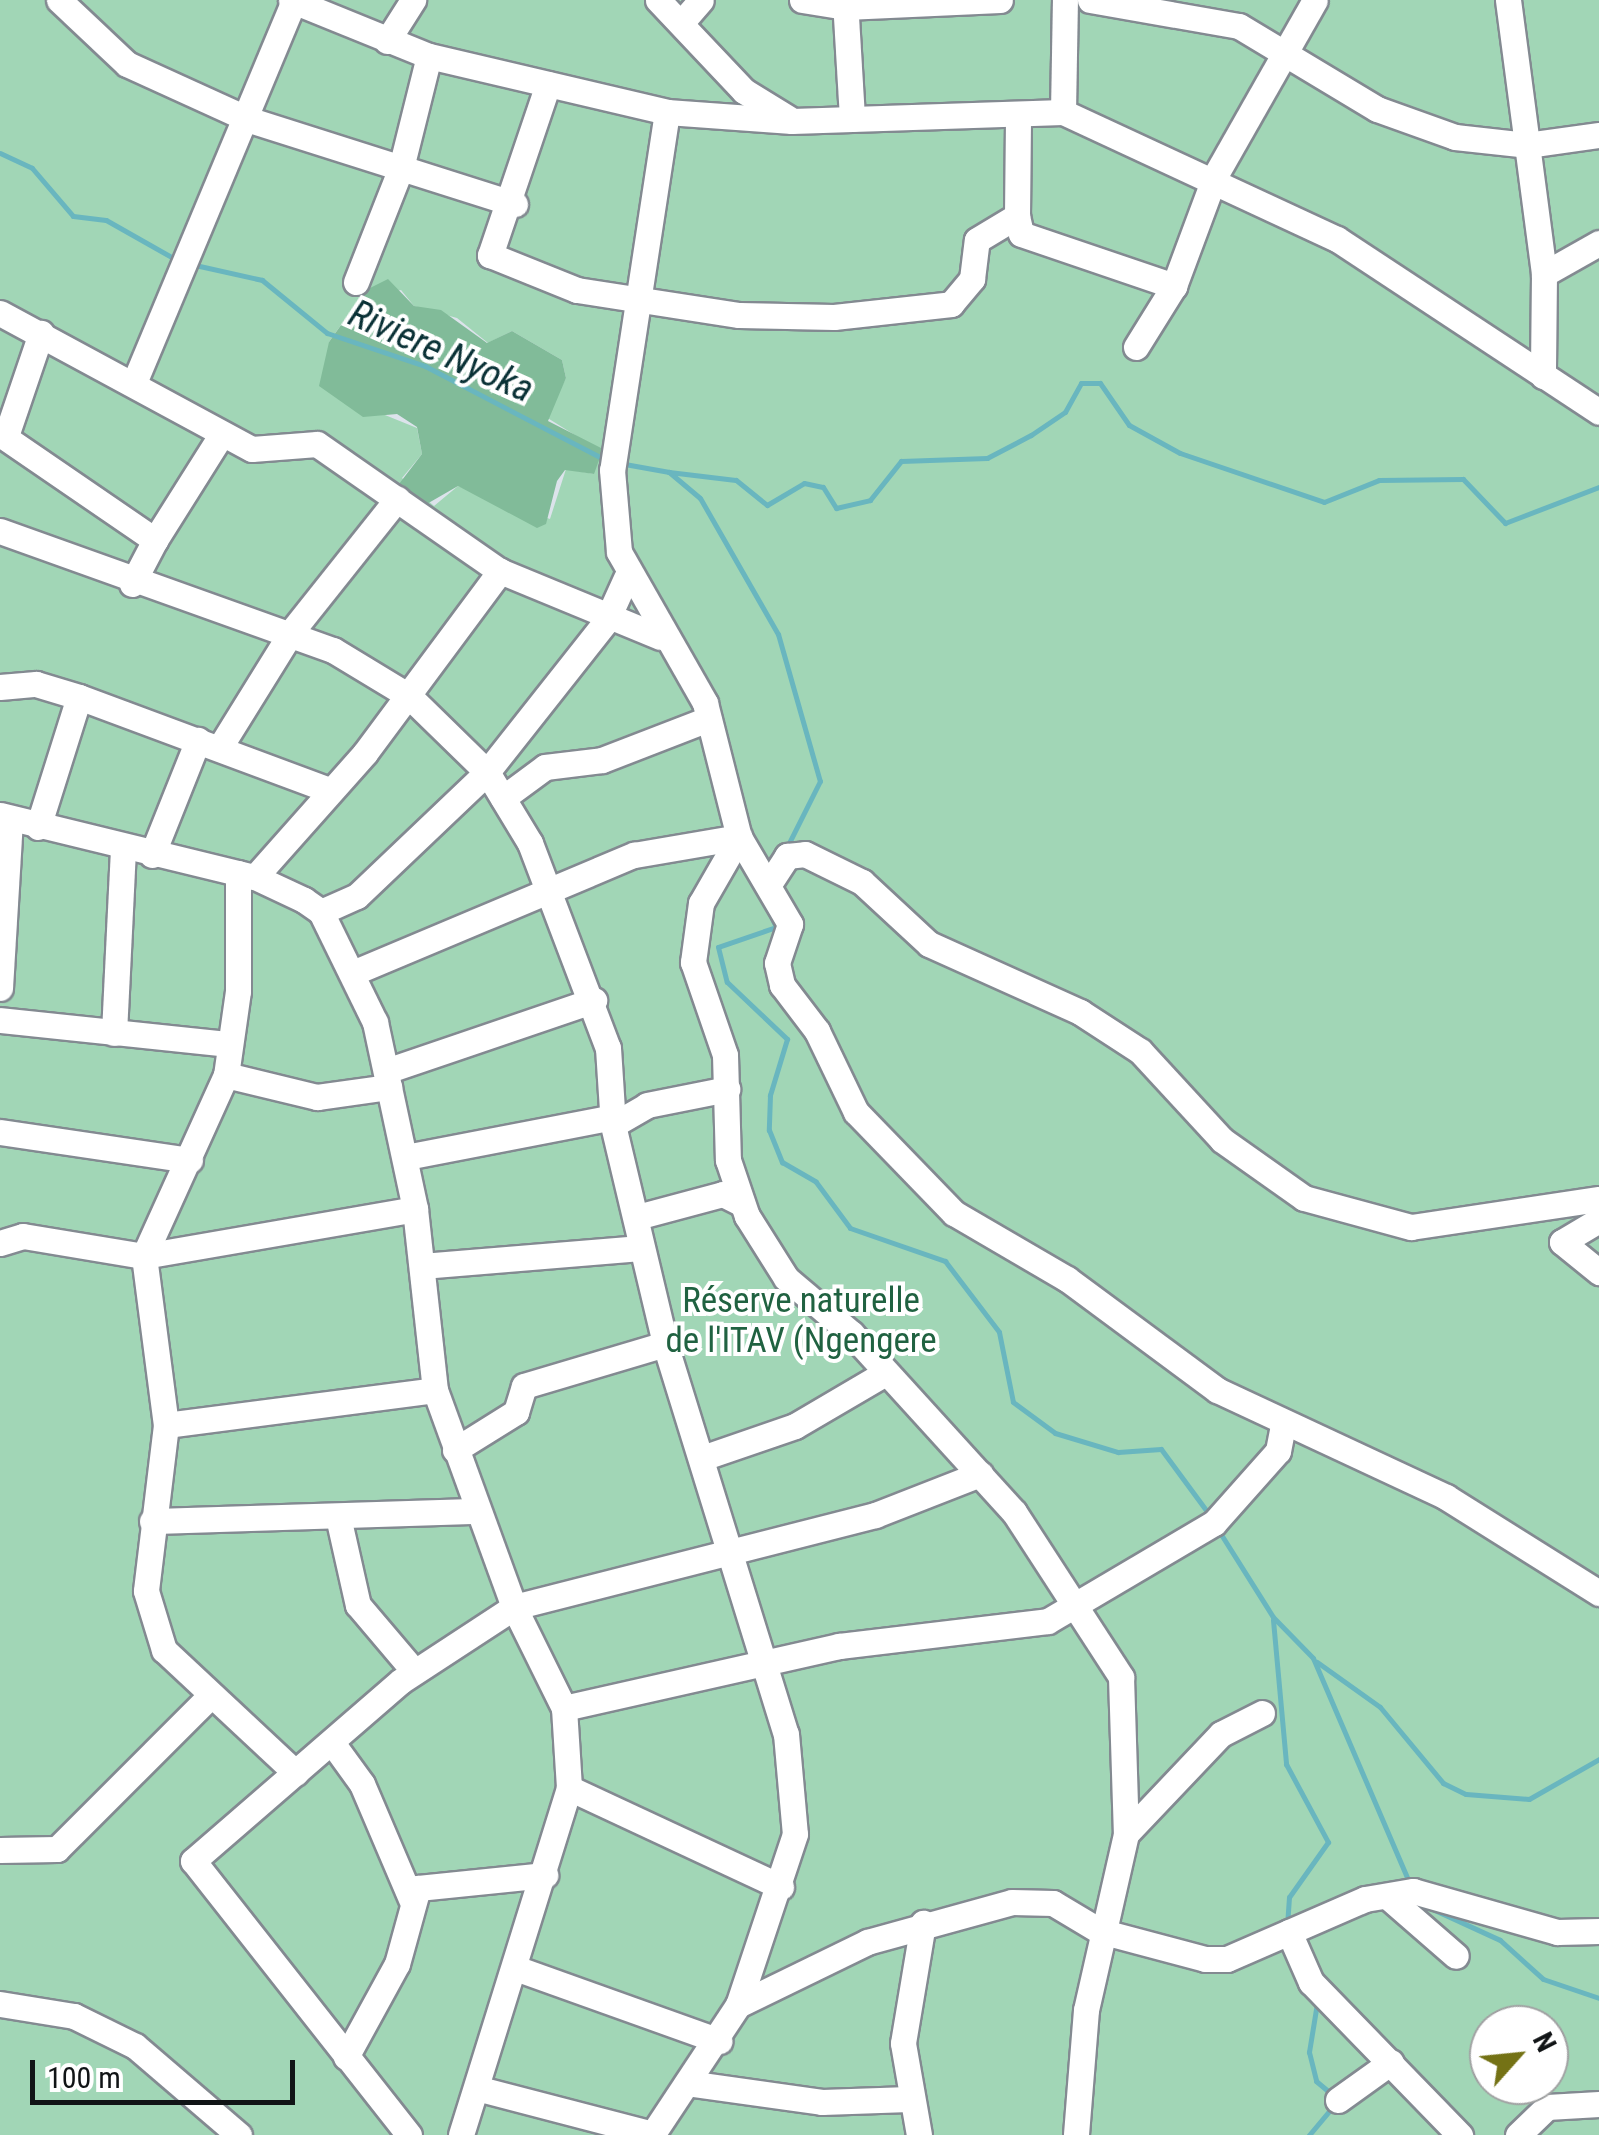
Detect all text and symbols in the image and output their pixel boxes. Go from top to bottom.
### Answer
water label: Riviere Nyoka [342,291,540,413]
park label: Réserve naturelle de l'ITAV (Ngengere [665,1280,937,1362]
north arrow [1469,2005,1569,2105]
text: N [1526,2027,1563,2057]
scale bar [35,2040,300,2102]
text: 100 m [47,2060,121,2095]

